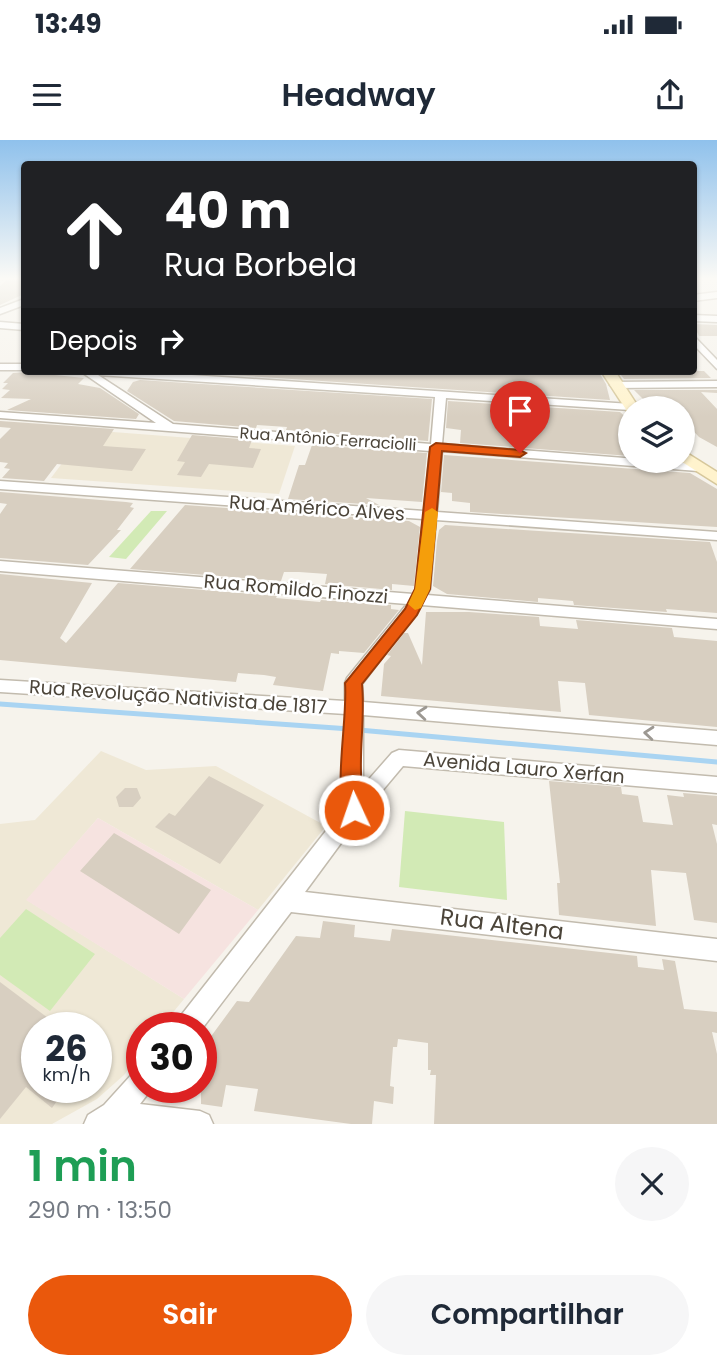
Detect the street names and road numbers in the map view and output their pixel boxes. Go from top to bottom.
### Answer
street label: Rua Antônio Ferraciolli [239,421,417,457]
street label: Rua Américo Alves [228,488,406,528]
street label: Rua Romildo Finozzi [203,567,389,611]
street label: Rua Revolução Nativista de 1817 [28,673,328,721]
street label: Avenida Lauro Xerfan [422,746,626,790]
street label: Rua Altena [438,901,566,947]

